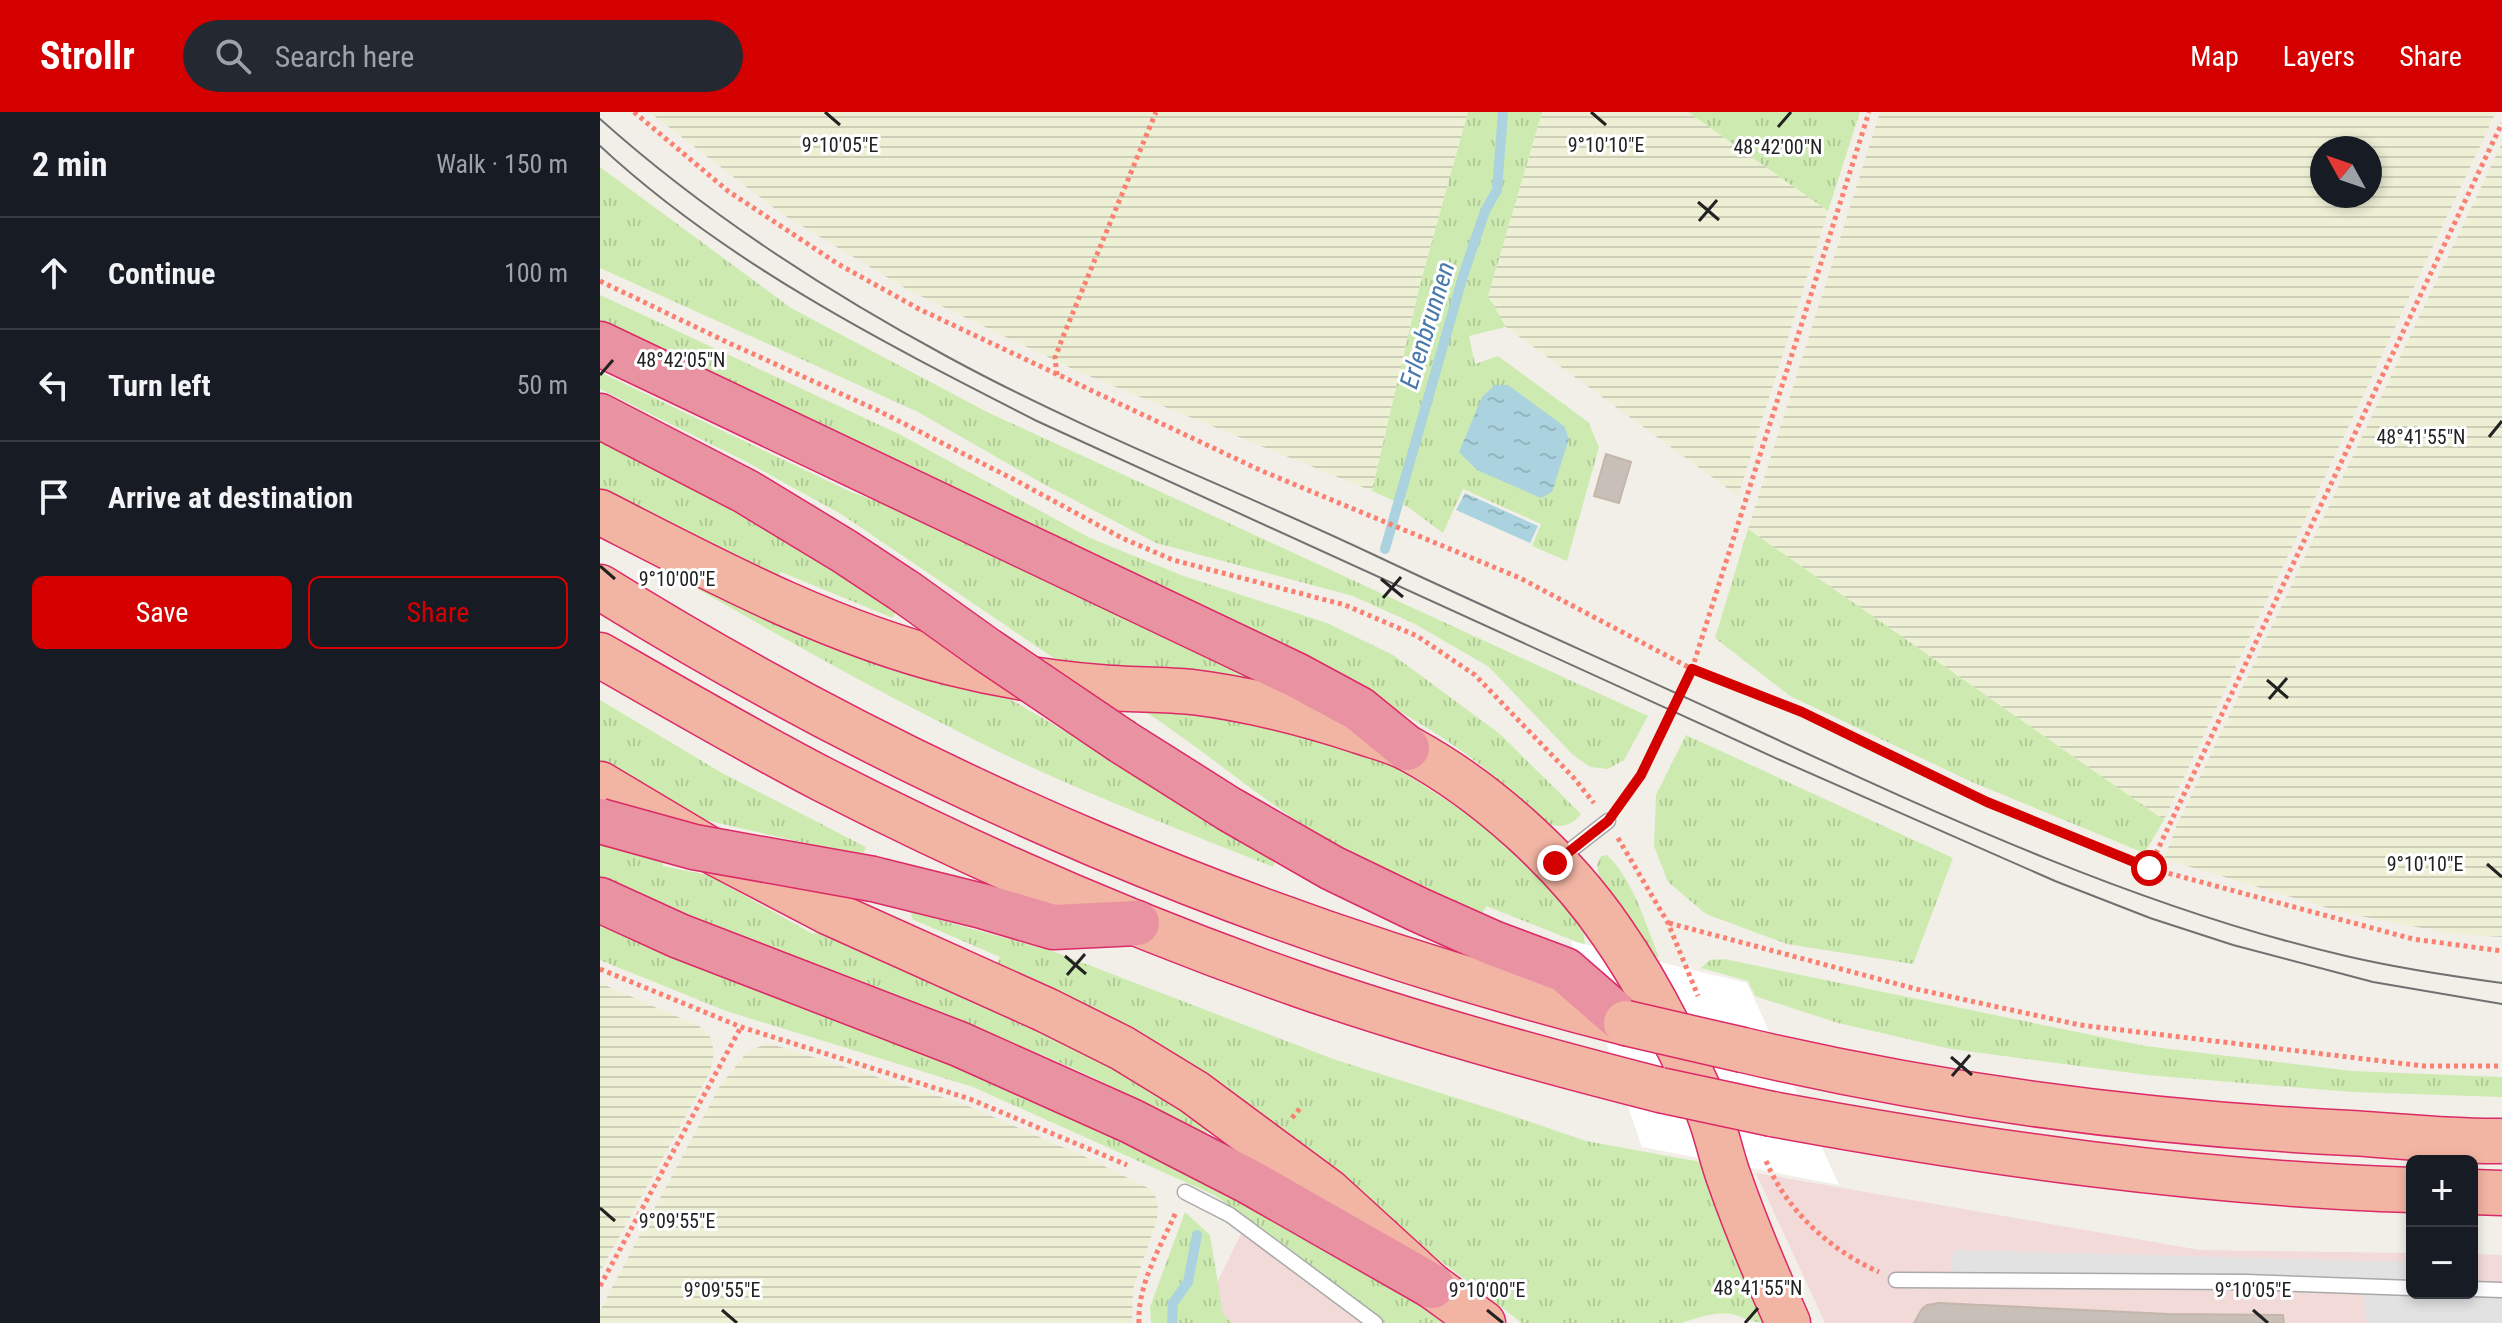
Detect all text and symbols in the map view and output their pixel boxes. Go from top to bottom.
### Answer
search box [183,20,743,92]
text: Strollr [40,34,135,78]
icon: search [211,34,255,78]
text: Search here [275,39,414,74]
text: Map [2190,40,2239,73]
text: Layers [2283,40,2355,73]
text: Share [2399,40,2462,73]
text: 9°10'05"E [802,133,878,157]
text: 9°10'10"E [1568,133,1644,157]
text: 48°42'00"N [1733,135,1823,159]
north arrow [2310,136,2382,208]
text: 2 min [32,144,108,184]
text: Walk · 150 m [436,149,568,179]
icon: ahead [32,251,76,295]
text: Continue [108,256,215,291]
text: 100 m [504,258,568,288]
water label: Erlenbrunnen [1394,258,1460,392]
text: 48°42'05"N [636,348,726,372]
icon: left [32,363,76,407]
text: Turn left [108,368,211,403]
text: 50 m [517,370,568,400]
text: 48°41'55"N [2376,425,2466,449]
icon: arrive [32,475,76,519]
text: Arrive at destination [108,480,353,515]
text: 9°10'00"E [639,567,715,591]
button: Save [32,576,292,649]
button: Share [308,576,568,649]
route end [1537,845,1573,881]
route start [2131,850,2167,886]
text: 9°10'10"E [2387,852,2463,876]
map controls [2406,1155,2478,1299]
button: + [2406,1155,2478,1227]
text: 9°09'55"E [639,1209,715,1233]
button: − [2406,1227,2478,1299]
text: 48°41'55"N [1713,1276,1803,1300]
text: 9°09'55"E [684,1278,760,1302]
text: 9°10'00"E [1449,1278,1525,1302]
text: 9°10'05"E [2215,1278,2291,1302]

